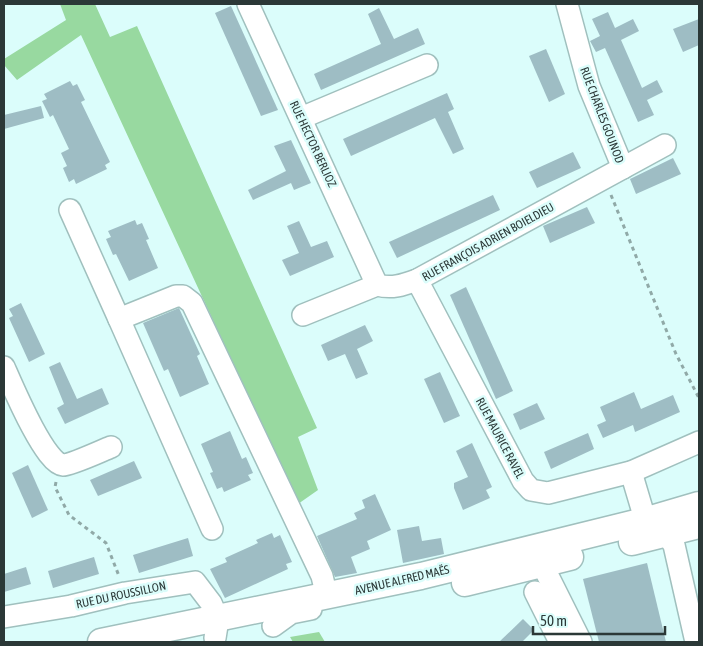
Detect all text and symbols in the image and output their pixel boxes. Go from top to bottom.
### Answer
street label: RUE CHARLES GOUNOD [577,65,627,165]
street label: RUE HECTOR BERLIOZ [287,99,339,190]
street label: RUE FRANÇOIS ADRIEN BOIELDIEU [420,200,556,284]
street label: RUE MAURICE RAVEL [473,395,527,481]
street label: AVENUE ALFRED MAËS [353,562,451,598]
street label: RUE DU ROUSSILLON [75,579,167,611]
scale bar [533,604,666,636]
text: 50 m [540,612,567,629]

